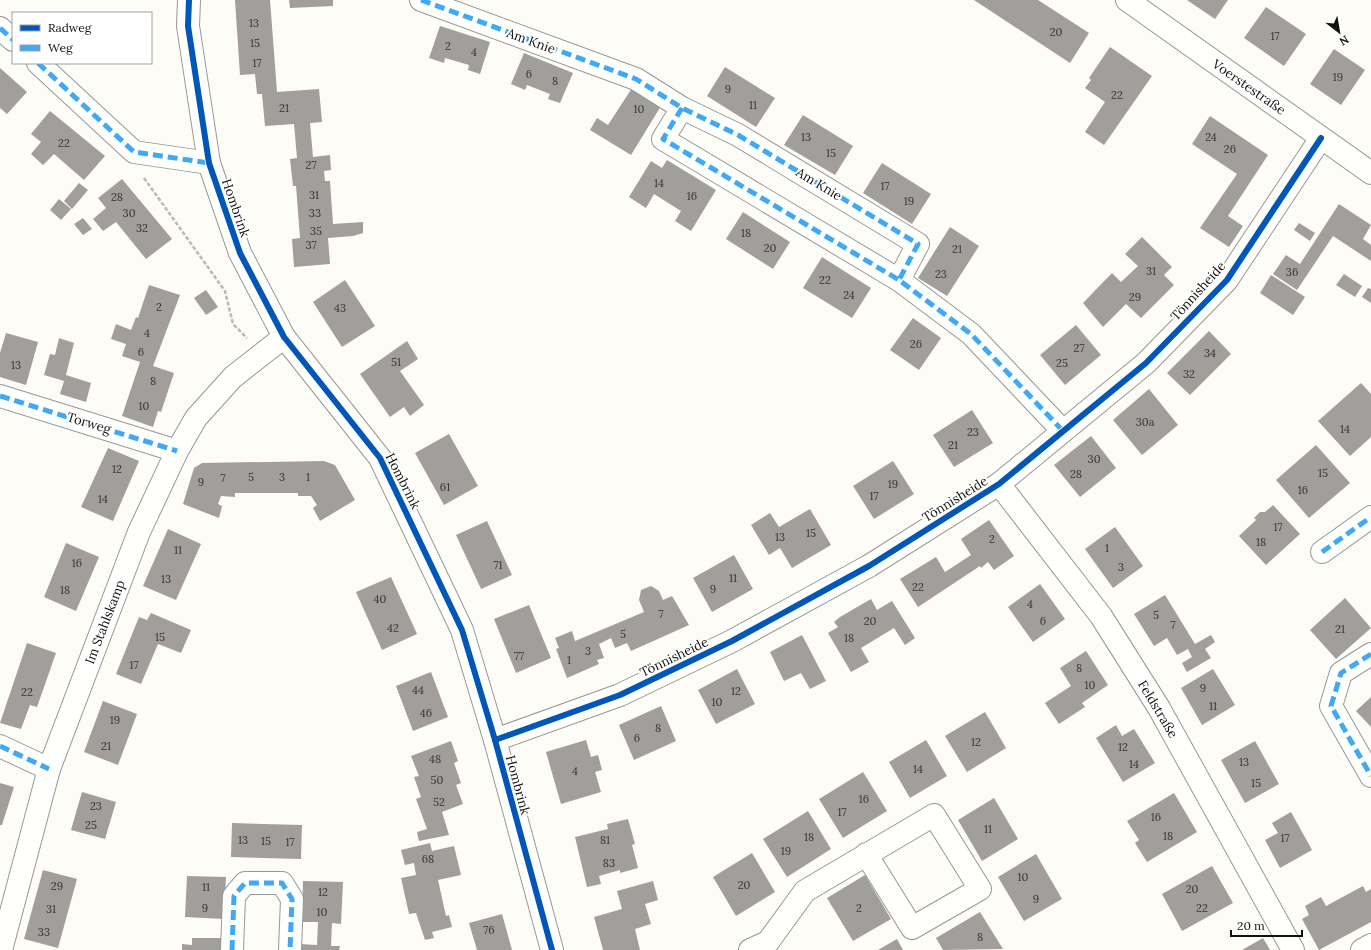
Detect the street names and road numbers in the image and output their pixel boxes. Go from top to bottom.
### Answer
street label: Am Knie [503,24,558,58]
street label: Voerstestraße [1208,55,1289,119]
street label: Am Knie [792,163,845,204]
street label: Hombrink [218,176,254,240]
street label: Tönnisheide [1167,258,1229,324]
street label: Torweg [65,408,114,438]
street label: Hombrink [382,450,424,512]
street label: Tönnisheide [919,472,991,526]
street label: Im Stahlskamp [81,577,129,666]
street label: Tönnisheide [637,633,711,681]
street label: Feldstraße [1134,677,1182,741]
street label: Hombrink [502,753,534,817]

